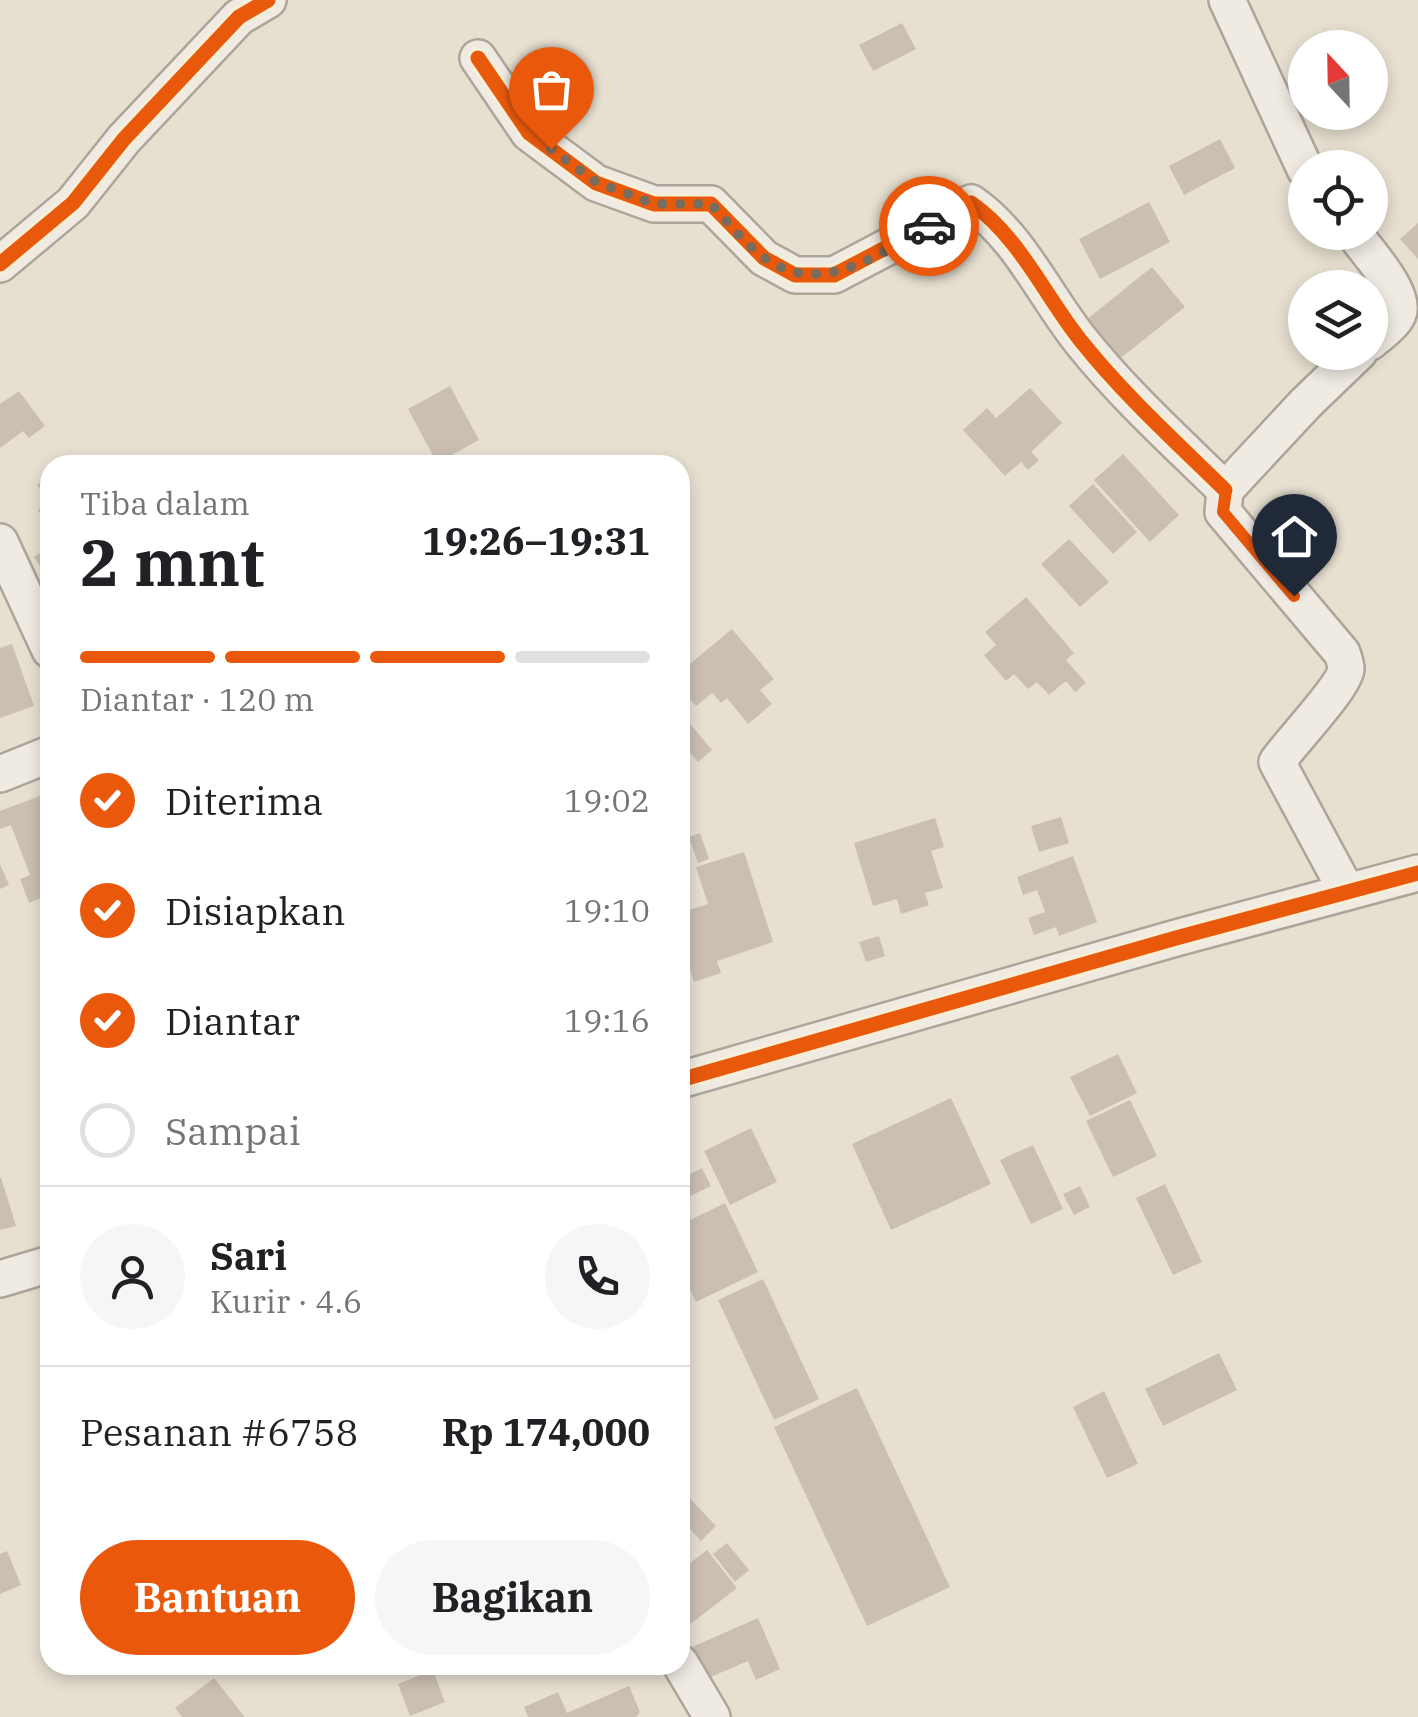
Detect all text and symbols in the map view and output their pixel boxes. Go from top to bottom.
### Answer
north arrow [1288,30,1388,130]
map controls [1288,30,1388,370]
pin [509,47,594,150]
icon: bag [524,62,579,117]
button: locate [1288,150,1388,250]
courier [879,176,979,276]
icon: car [902,199,957,254]
button: layers [1288,270,1388,370]
text: Tiba dalam [80,482,250,524]
pin [1252,494,1337,597]
icon: home [1267,509,1322,564]
text: 19:26–19:31 [422,516,650,565]
text: 2 mnt [80,519,264,604]
text: Diantar · 120 m [80,678,314,720]
icon: check [80,773,135,828]
text: Diterima [165,776,323,825]
text: 19:02 [564,779,650,821]
icon: check [80,883,135,938]
text: Disiapkan [165,886,346,935]
text: 19:10 [564,889,650,931]
icon: check [80,993,135,1048]
text: Diantar [165,996,300,1045]
text: 19:16 [564,999,650,1041]
text: Sampai [165,1106,301,1155]
button: person [80,1224,185,1329]
button: phone [545,1224,650,1329]
text: Sari [210,1231,287,1280]
text: Kurir · 4.6 [210,1280,362,1322]
text: Pesanan #6758 [80,1407,358,1456]
text: Rp 174,000 [442,1407,650,1456]
button: Bantuan [80,1540,355,1655]
button: Bagikan [375,1540,650,1655]

